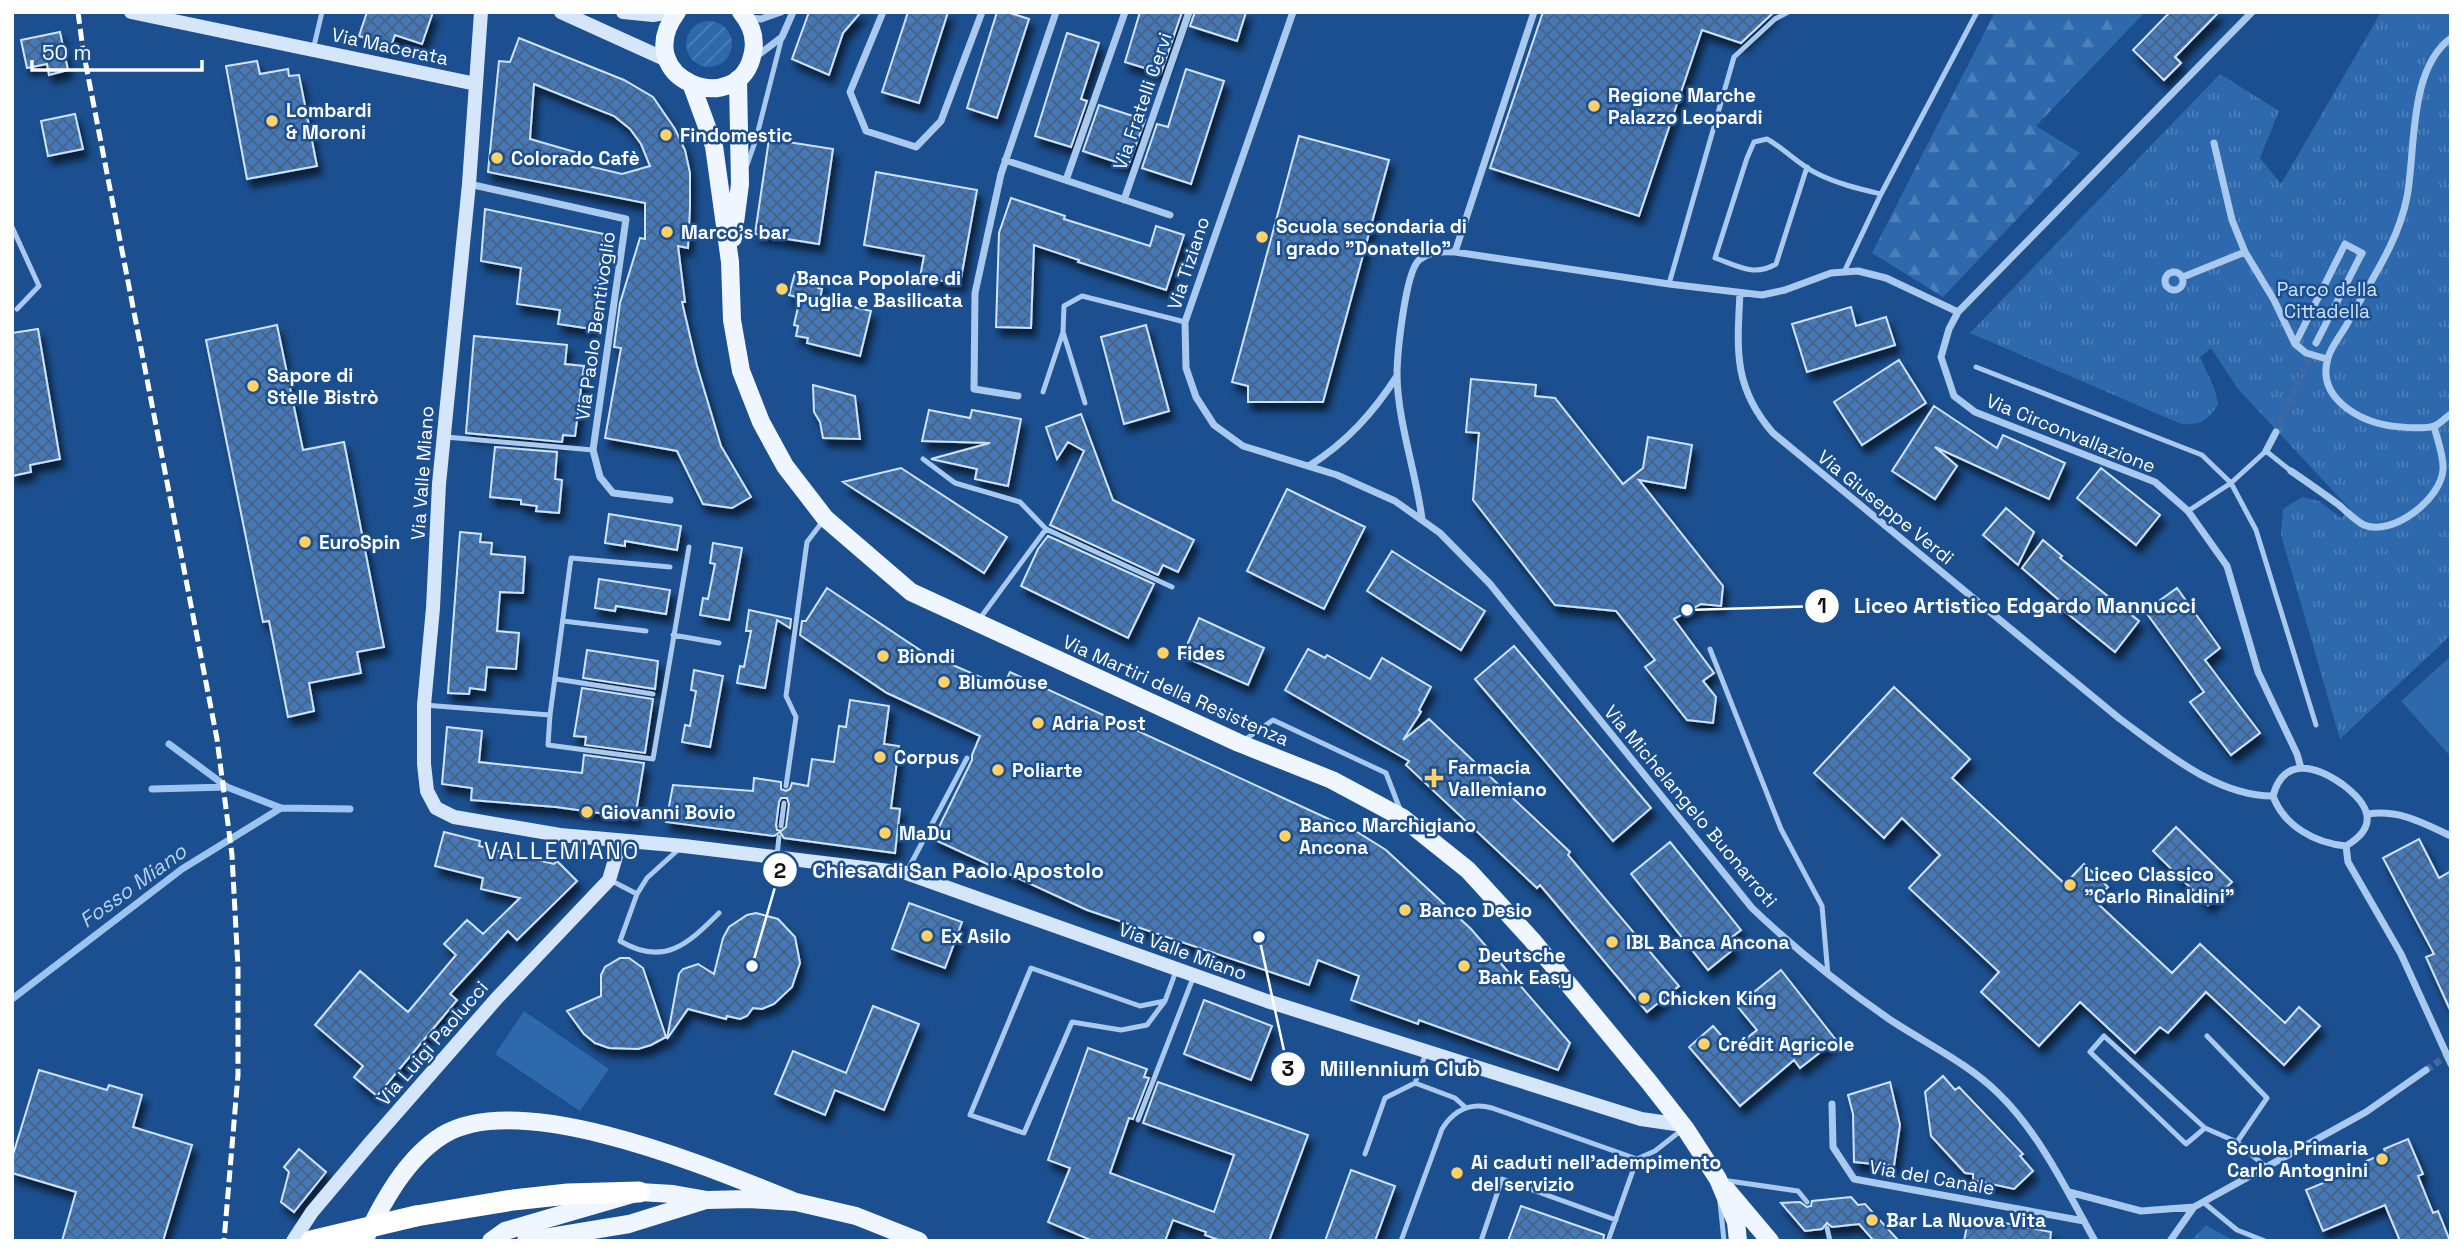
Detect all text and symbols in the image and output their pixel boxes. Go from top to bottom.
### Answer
street label: Via Macerata [329,22,451,71]
scale bar [32,28,201,72]
street label: Via Fratelli Cervi [1107,29,1178,173]
text: 50 m [42,39,92,66]
place label: Regione Marche Palazzo Leopardi [1608,83,1763,130]
place label: Lombardi & Moroni [286,98,372,145]
marker: Regione Marche Palazzo Leopardi [1586,98,1602,114]
marker: Lombardi & Moroni [264,113,280,129]
place label: Findomestic [680,123,792,148]
marker: Findomestic [658,127,674,143]
place label: Colorado Cafè [511,146,640,171]
marker: Colorado Cafè [489,150,505,166]
street label: Via Tiziano [1162,214,1215,313]
place label: Scuola secondaria di I grado "Donatello" [1276,214,1467,261]
place label: Marco's bar [681,220,789,245]
marker: Marco's bar [659,224,675,240]
marker: Scuola secondaria di I grado "Donatello" [1254,229,1270,245]
street label: Via Paolo Bentivoglio [570,230,621,422]
place label: Banca Popolare di Puglia e Basilicata [796,266,963,313]
park label: Parco della Cittadella [2277,277,2377,324]
marker: Banca Popolare di Puglia e Basilicata [774,281,790,297]
place label: Sapore di Stelle Bistrò [267,363,379,410]
marker: Sapore di Stelle Bistrò [245,378,261,394]
street label: Via Circonvallazione [1982,388,2159,479]
street label: Via Valle Miano [405,405,440,541]
street label: Via Giuseppe Verdi [1812,445,1959,570]
place label: EuroSpin [319,530,400,555]
marker: EuroSpin [297,534,313,550]
callout: Liceo Artistico Edgardo Mannucci [1805,585,2210,627]
text: 1 [1817,592,1827,619]
text: Liceo Artistico Edgardo Mannucci [1854,592,2196,619]
street label: Via Martiri della Resistenza [1059,629,1293,752]
place label: Fides [1177,641,1225,666]
place label: Biondi [897,644,955,669]
marker: Fides [1155,645,1171,661]
marker: Biondi [875,648,891,664]
place label: Blumouse [958,670,1048,695]
marker: Blumouse [936,674,952,690]
street label: Via Michelangelo Buonarroti [1599,700,1783,913]
place label: Adria Post [1052,711,1146,736]
marker: Adria Post [1030,715,1046,731]
place label: Corpus [894,745,959,770]
marker: Corpus [872,749,888,765]
place label: Farmacia Vallemiano [1448,755,1547,802]
place label: Poliarte [1012,758,1083,783]
marker: Poliarte [990,762,1006,778]
marker: Farmacia Vallemiano [1426,770,1442,786]
place label: Giovanni Bovio [601,800,736,825]
marker: Giovanni Bovio [579,804,595,820]
place label: Banco Marchigiano Ancona [1299,813,1476,860]
place label: MaDu [899,821,951,846]
marker: MaDu [877,825,893,841]
marker: Banco Marchigiano Ancona [1277,828,1293,844]
district label: VALLEMIANO [484,836,640,866]
water label: Fosso Miano [74,837,192,934]
callout: Chiesa di San Paolo Apostolo [763,849,1118,891]
text: 2 [774,857,786,884]
text: Chiesa di San Paolo Apostolo [812,857,1104,884]
place label: Liceo Classico "Carlo Rinaldini" [2084,862,2235,909]
marker: Liceo Classico "Carlo Rinaldini" [2062,877,2078,893]
place label: Banco Desio [1419,898,1532,923]
marker: Banco Desio [1397,902,1413,918]
street label: Via Valle Miano [1115,917,1250,986]
place label: Ex Asilo [941,924,1011,949]
marker: Ex Asilo [919,928,935,944]
place label: IBL Banca Ancona [1626,930,1789,955]
marker: IBL Banca Ancona [1604,934,1620,950]
place label: Deutsche Bank Easy [1478,943,1572,990]
marker: Deutsche Bank Easy [1456,958,1472,974]
street label: Via Luigi Paolucci [371,976,494,1111]
place label: Chicken King [1658,986,1777,1011]
marker: Chicken King [1636,990,1652,1006]
place label: Crédit Agricole [1718,1032,1854,1057]
marker: Crédit Agricole [1696,1036,1712,1052]
callout: Millennium Club [1271,1048,1494,1090]
text: 3 [1282,1055,1294,1082]
text: Millennium Club [1320,1055,1480,1082]
place label: Scuola Primaria Carlo Antognini [2226,1136,2368,1183]
place label: Ai caduti nell'adempimento del servizio [1471,1150,1721,1197]
marker: Scuola Primaria Carlo Antognini [2374,1151,2390,1167]
street label: Via del Canale [1867,1154,1997,1201]
marker: Ai caduti nell'adempimento del servizio [1449,1165,1465,1181]
place label: Bar La Nuova Vita [1886,1208,2046,1233]
marker: Bar La Nuova Vita [1864,1212,1880,1228]

